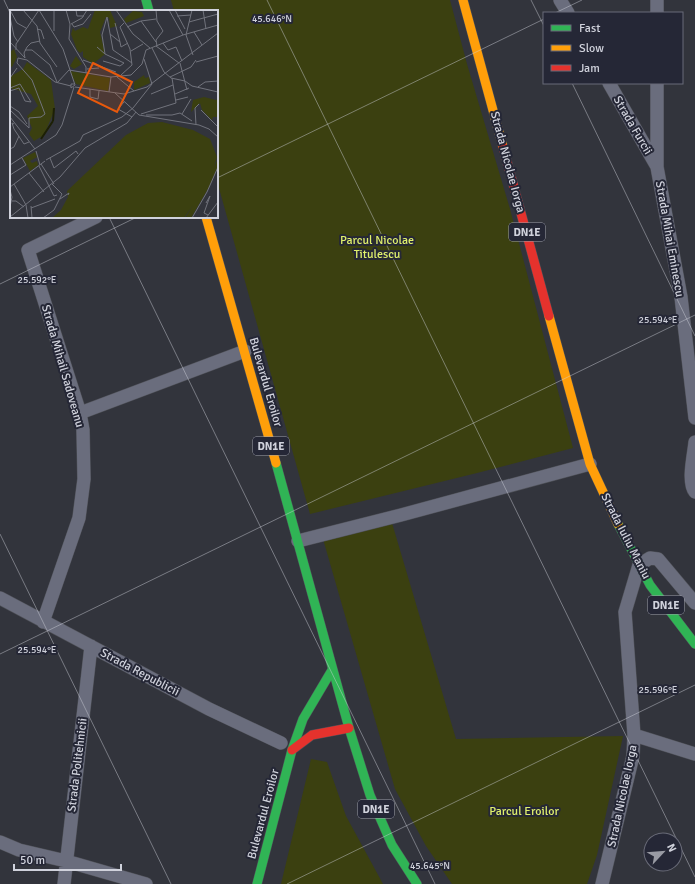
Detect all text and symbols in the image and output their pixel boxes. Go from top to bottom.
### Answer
inset map [10,10,218,218]
legend [543,12,683,84]
text: 45.646°N [252,13,292,25]
text: Fast [579,21,600,36]
text: Slow [579,41,604,56]
text: Jam [579,61,600,76]
street label: Strada Furcii [610,93,655,157]
street label: Strada Nicolae Iorga [487,110,528,214]
street label: Strada Mihai Eminescu [652,180,687,298]
road number: DN1E [509,223,545,241]
park label: Parcul Nicolae Titulescu [340,233,414,262]
text: 25.592°E [18,274,57,286]
street label: Strada Mihail Sadoveanu [38,303,87,429]
text: 25.594°E [639,314,678,326]
street label: Bulevardul Eroilor [246,336,286,429]
road number: DN1E [253,437,289,455]
street label: Strada Iuliu Maniu [597,491,654,582]
road number: DN1E [648,596,684,614]
text: 25.594°E [18,644,57,656]
street label: Strada Republicii [98,645,182,700]
text: 25.596°E [639,684,678,696]
street label: Strada Politehnicii [64,717,91,813]
street label: Strada Nicolae Iorga [604,744,641,849]
street label: Bulevardul Eroilor [244,767,283,861]
road number: DN1E [358,800,394,818]
park label: Parcul Eroilor [489,804,559,819]
north arrow [643,832,683,872]
text: N [664,842,679,854]
scale bar [14,846,121,872]
text: 50 m [20,853,45,868]
text: 45.645°N [410,860,450,872]

